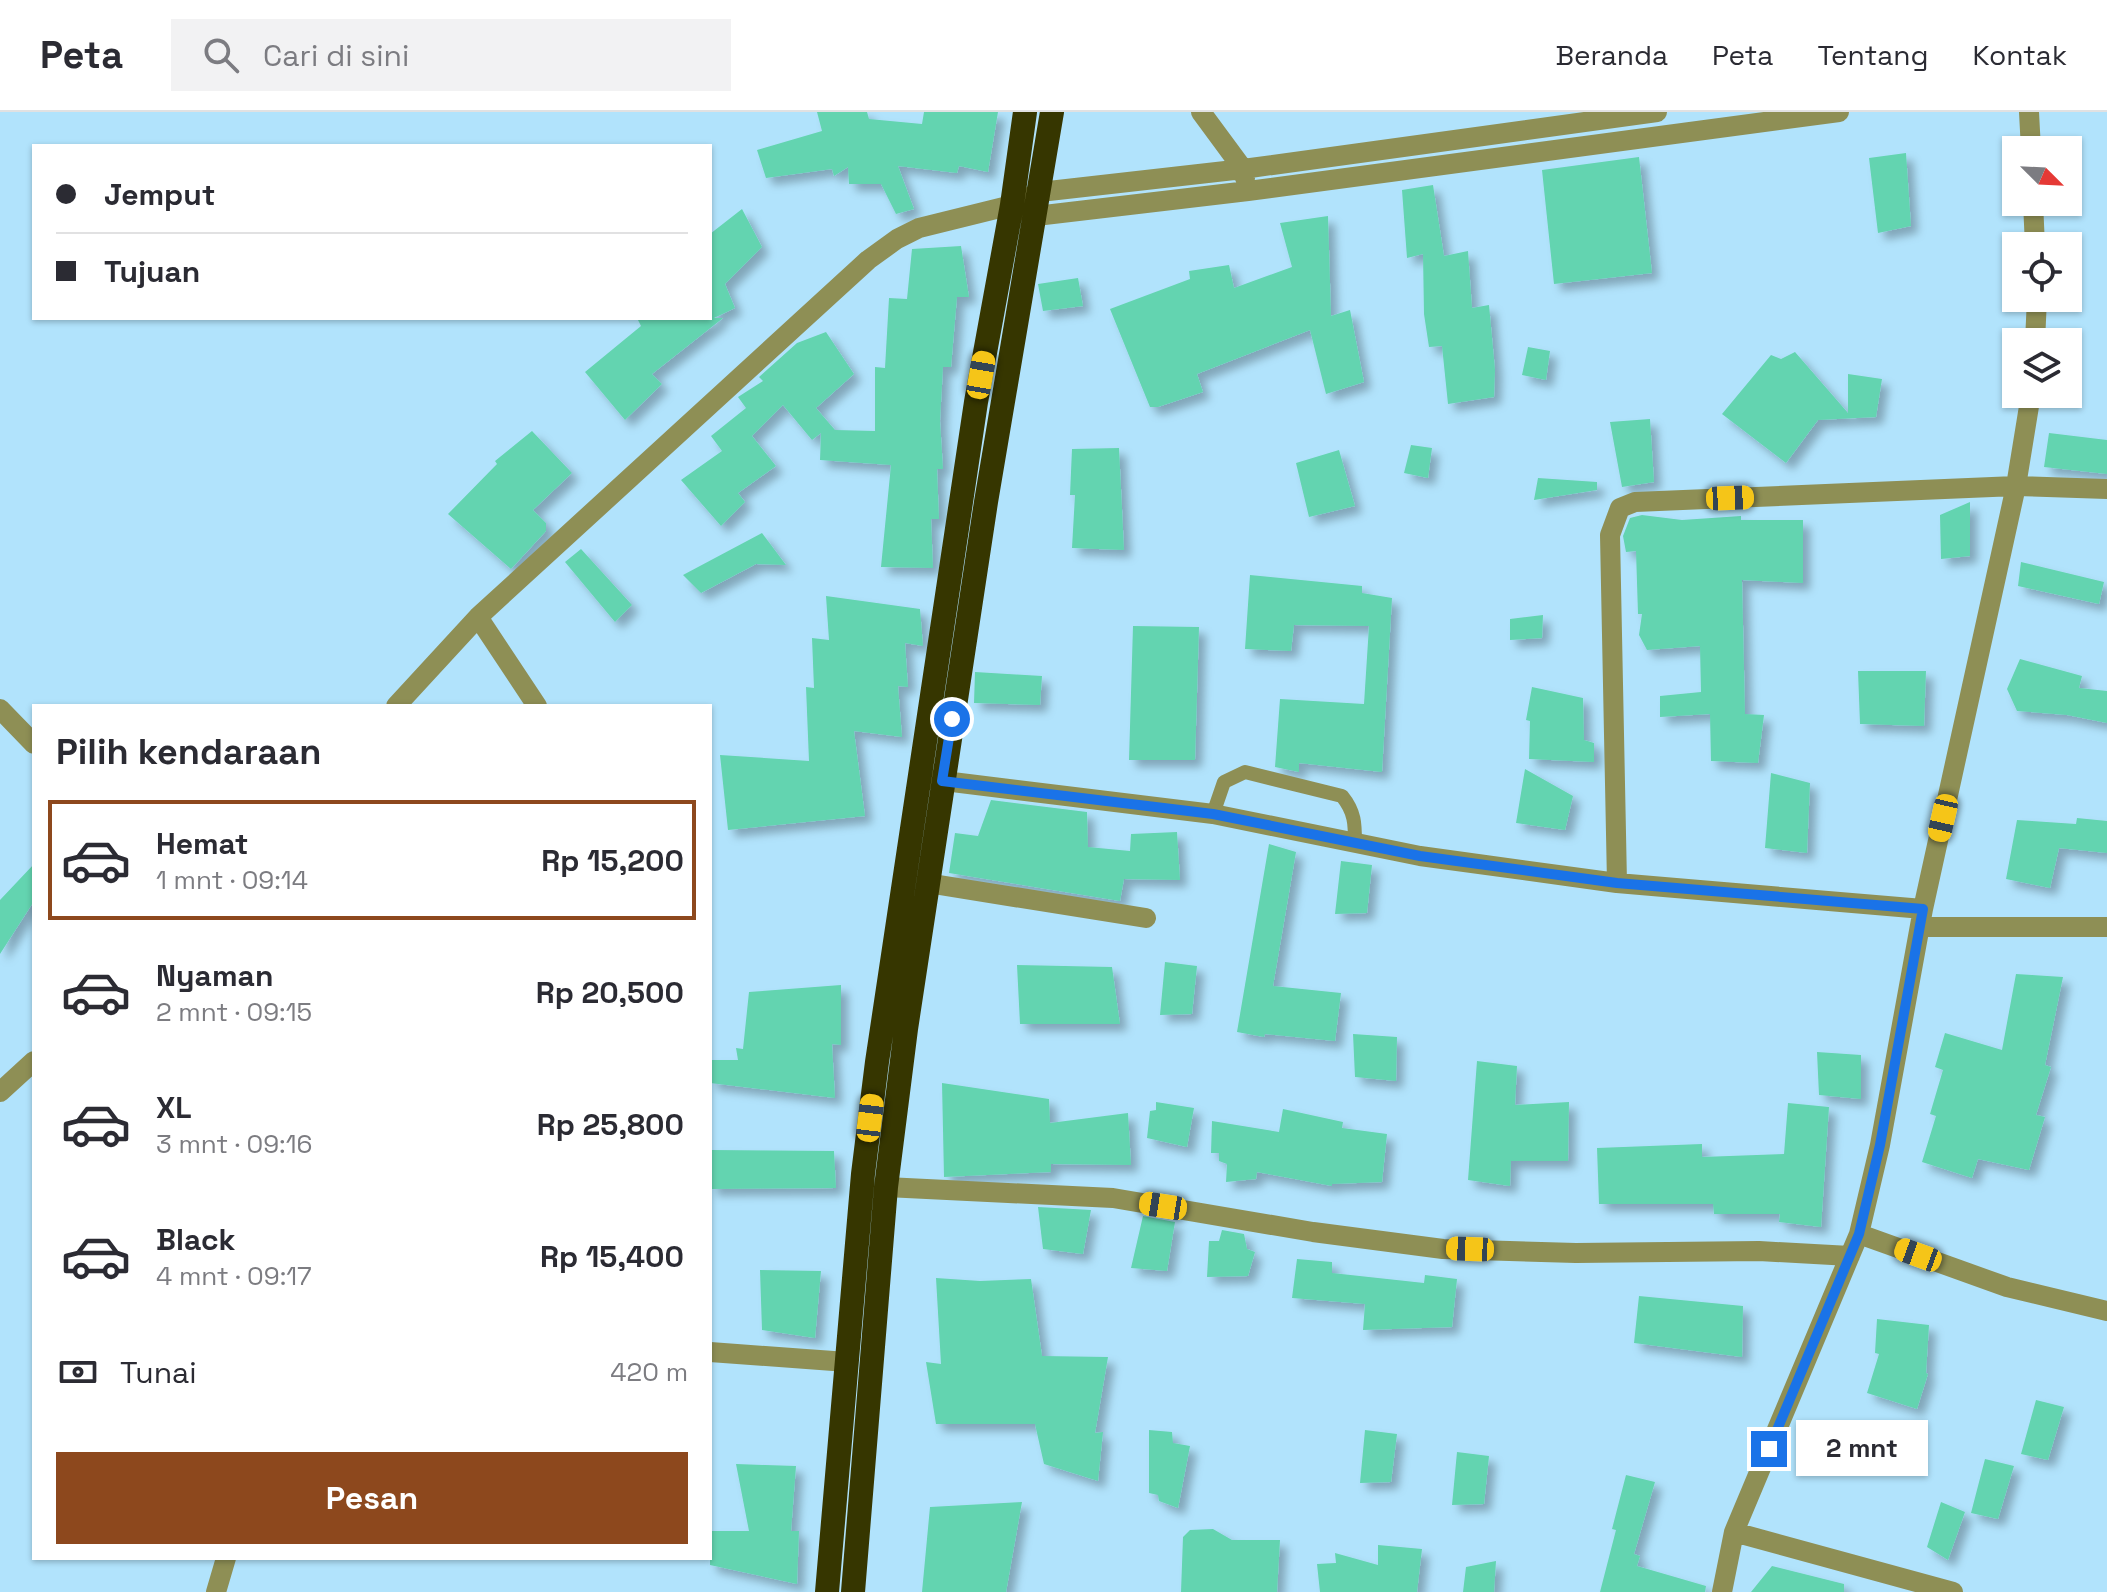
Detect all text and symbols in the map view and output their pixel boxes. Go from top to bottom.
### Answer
search box [171,19,731,91]
text: Peta [40,31,123,79]
icon: search [199,33,243,77]
text: Cari di sini [263,36,409,75]
text: Beranda [1556,37,1668,73]
text: Peta [1712,37,1773,73]
text: Tentang [1817,37,1928,73]
text: Kontak [1972,37,2067,73]
north arrow [2002,136,2082,216]
map controls [2002,136,2082,408]
text: Jemput [104,175,215,214]
button: locate [2002,232,2082,312]
text: Tujuan [104,252,200,291]
button: layers [2002,328,2082,408]
car [965,349,997,401]
car [1706,485,1754,511]
route start [934,701,970,737]
text: Pilih kendaraan [56,729,321,775]
car [1926,792,1960,844]
icon: car [60,824,132,896]
text: Hemat [156,824,249,863]
text: Rp 15,200 [541,841,684,880]
text: 1 mnt · 09:14 [156,863,308,897]
icon: car [60,956,132,1028]
text: Nyaman [156,956,273,995]
text: Rp 20,500 [536,973,684,1012]
text: 2 mnt · 09:15 [156,995,312,1029]
icon: car [60,1088,132,1160]
text: XL [156,1088,192,1127]
car [855,1093,885,1143]
text: Rp 25,800 [537,1105,684,1144]
text: 3 mnt · 09:16 [156,1127,312,1161]
car [1137,1190,1189,1222]
icon: car [60,1220,132,1292]
text: Black [156,1220,235,1259]
car [1446,1236,1494,1262]
car [1891,1236,1945,1274]
text: Rp 15,400 [540,1237,684,1276]
text: 4 mnt · 09:17 [156,1259,312,1293]
icon: cash [56,1350,100,1394]
text: Tunai [120,1353,197,1392]
text: 420 m [610,1355,688,1389]
callout: 2 mnt [1797,1421,1929,1477]
route end [1751,1431,1787,1467]
text: 2 mnt [1826,1431,1898,1465]
button: Pesan [56,1452,688,1544]

